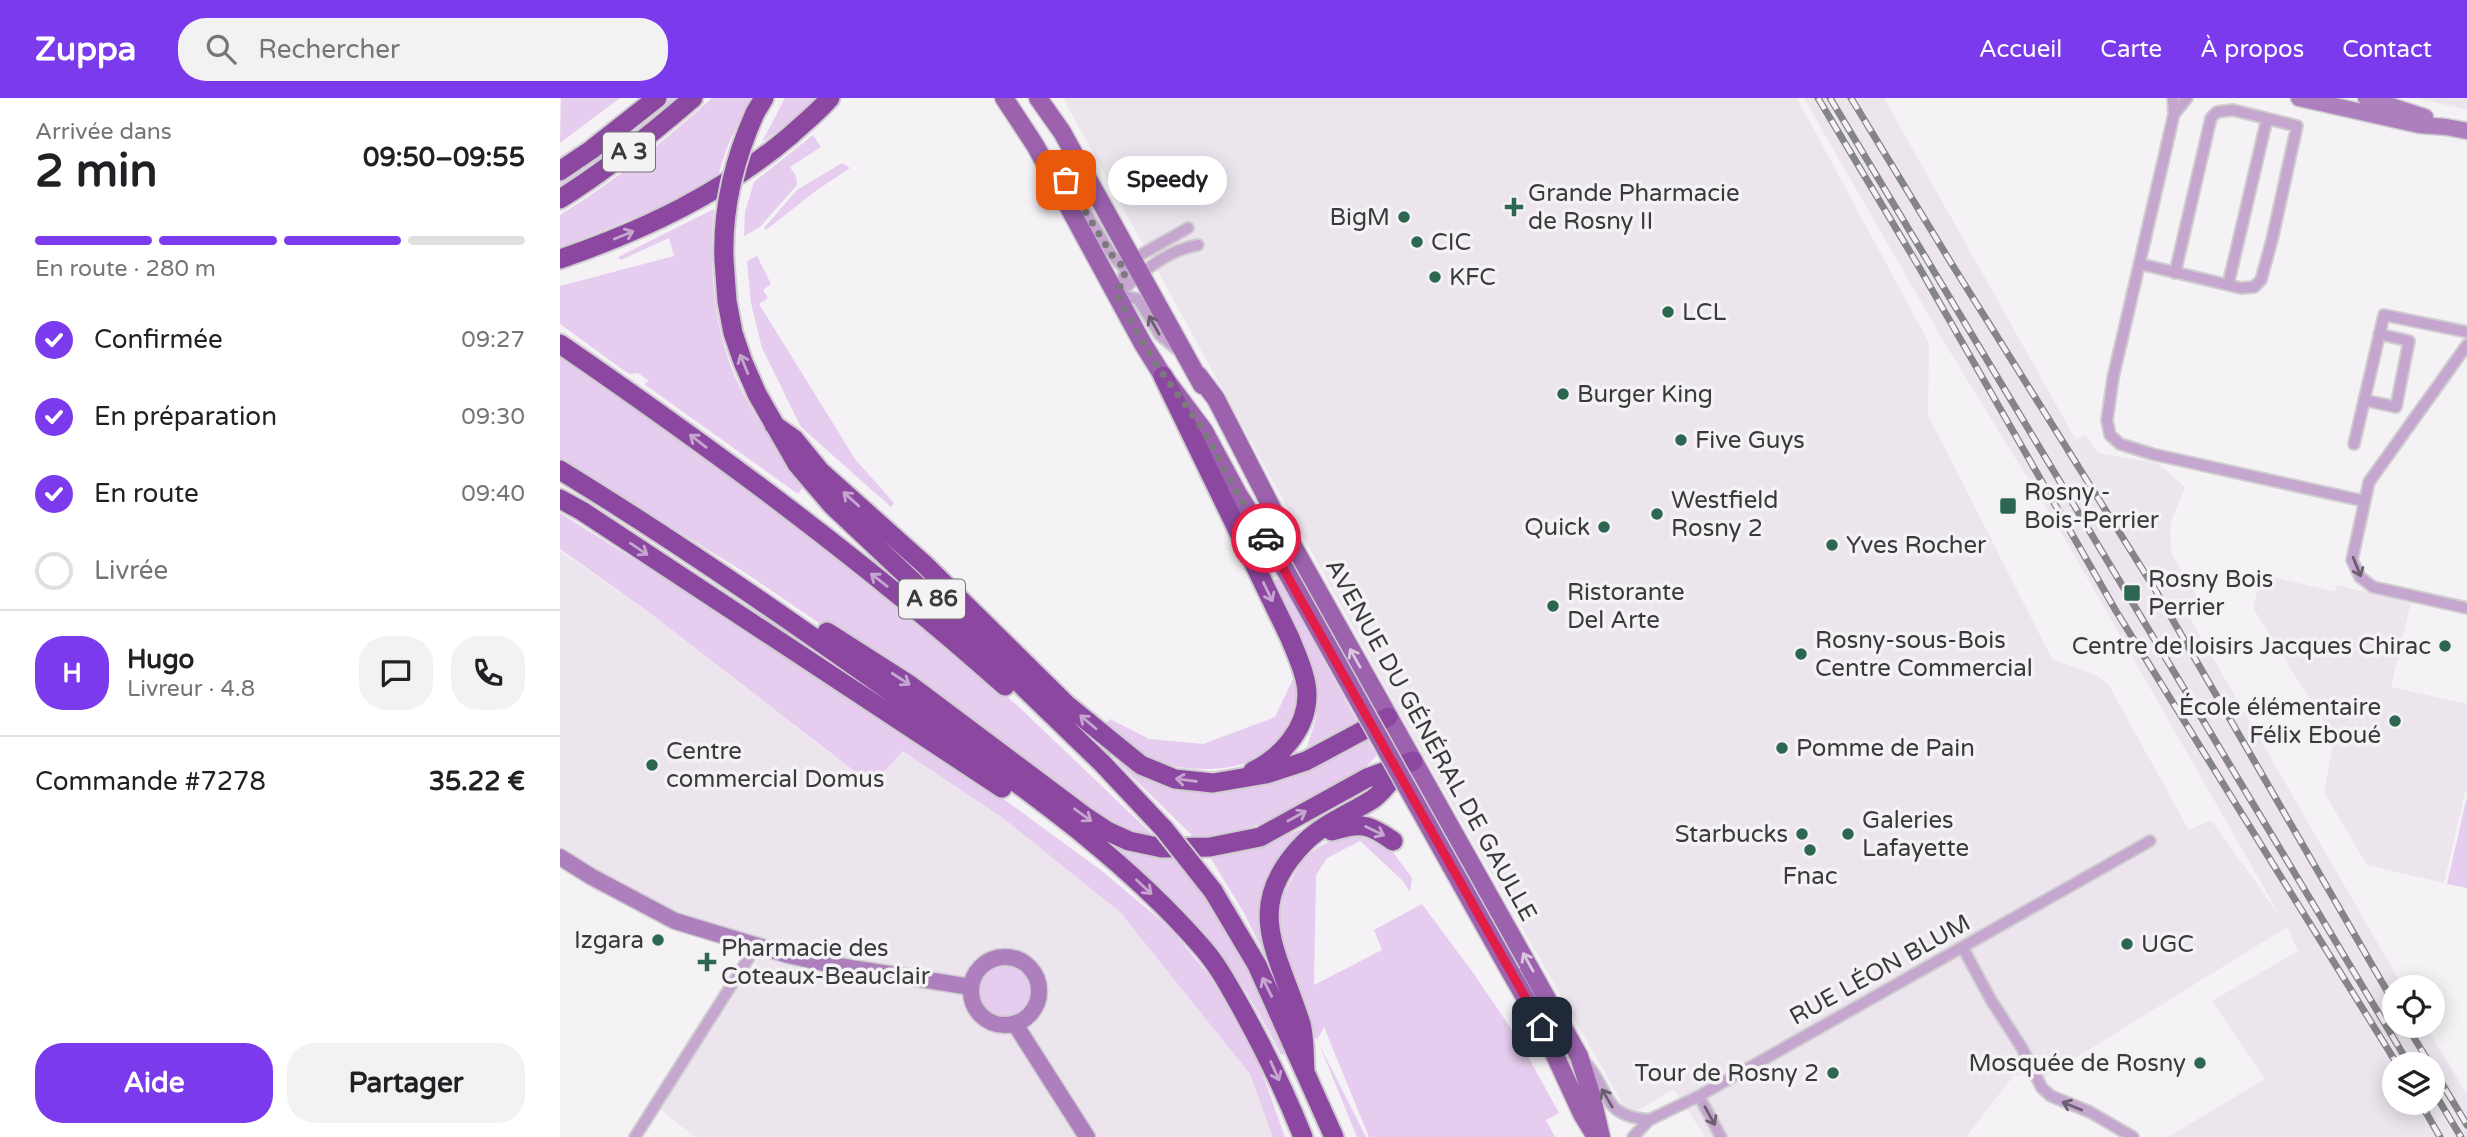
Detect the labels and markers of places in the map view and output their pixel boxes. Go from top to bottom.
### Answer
pin [1036,150,1096,210]
callout: Speedy [1108,155,1227,204]
place label: Grande Pharmacie de Rosny II [1528,179,1740,236]
marker: Grande Pharmacie de Rosny II [1506,199,1522,215]
place label: BigM [1329,203,1390,232]
marker: BigM [1396,209,1412,225]
place label: CIC [1431,228,1471,257]
marker: CIC [1409,234,1425,250]
place label: KFC [1449,263,1496,292]
marker: KFC [1427,269,1443,285]
place label: LCL [1682,298,1727,327]
marker: LCL [1660,304,1676,320]
place label: Burger King [1577,380,1713,409]
marker: Burger King [1555,386,1571,402]
place label: Five Guys [1695,426,1805,455]
marker: Five Guys [1673,432,1689,448]
place label: Rosny - Bois-Perrier [2024,478,2160,535]
place label: Westfield Rosny 2 [1671,486,1778,543]
marker: Rosny - Bois-Perrier [1998,496,2018,516]
marker: Westfield Rosny 2 [1649,506,1665,522]
place label: Quick [1524,513,1590,542]
marker: Quick [1596,519,1612,535]
place label: Yves Rocher [1846,531,1987,560]
marker: Yves Rocher [1824,537,1840,553]
place label: Rosny Bois Perrier [2148,565,2273,622]
place label: Ristorante Del Arte [1567,578,1685,635]
marker: Rosny Bois Perrier [2122,583,2142,603]
marker: Ristorante Del Arte [1545,598,1561,614]
place label: Rosny-sous-Bois Centre Commercial [1815,626,2033,683]
place label: Centre de loisirs Jacques Chirac [2072,632,2431,661]
marker: Centre de loisirs Jacques Chirac [2437,638,2453,654]
marker: Rosny-sous-Bois Centre Commercial [1793,646,1809,662]
place label: École élémentaire Félix Eboué [2179,692,2381,750]
marker: École élémentaire Félix Eboué [2387,713,2403,729]
place label: Pomme de Pain [1796,734,1975,763]
place label: Centre commercial Domus [666,737,884,794]
marker: Pomme de Pain [1774,740,1790,756]
marker: Centre commercial Domus [644,757,660,773]
place label: Galeries Lafayette [1862,806,1969,863]
place label: Starbucks [1675,820,1788,849]
marker: Starbucks [1794,826,1810,842]
marker: Galeries Lafayette [1840,826,1856,842]
marker: Fnac [1802,842,1818,858]
place label: Fnac [1783,862,1837,891]
place label: Izgara [574,926,644,955]
place label: UGC [2141,930,2194,959]
marker: Izgara [650,932,666,948]
place label: Pharmacie des Coteaux-Beauclair [721,934,931,991]
marker: UGC [2119,936,2135,952]
marker: Pharmacie des Coteaux-Beauclair [699,954,715,970]
pin [1512,997,1572,1057]
place label: Mosquée de Rosny [1968,1049,2186,1078]
marker: Mosquée de Rosny [2192,1055,2208,1071]
place label: Tour de Rosny 2 [1635,1059,1819,1088]
marker: Tour de Rosny 2 [1825,1065,1841,1081]

